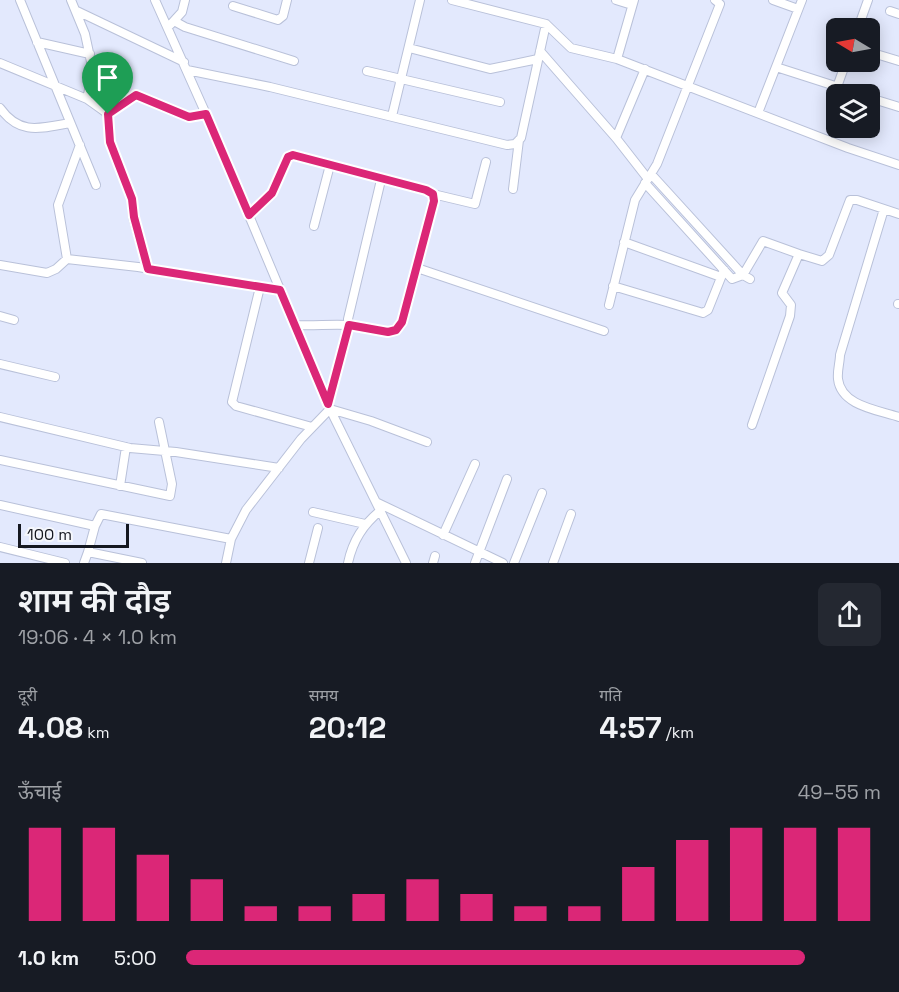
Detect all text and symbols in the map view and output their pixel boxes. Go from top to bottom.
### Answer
north arrow [826,18,880,72]
map controls [826,18,880,138]
pin [82,52,133,114]
icon: arrive [91,61,124,94]
button: layers [826,84,880,138]
scale bar [18,521,129,548]
text: 100 m [27,524,72,545]
text: शाम की दौड़ [18,580,171,622]
button: share [818,583,881,646]
text: 19:06 · 4 × 1.0 km [18,624,177,650]
text: दूरी [18,685,37,706]
text: समय [309,685,338,706]
text: गति [599,685,622,706]
text: 4.08 [18,708,83,747]
text: 20:12 [309,708,386,747]
text: 4:57 [599,708,662,747]
text: km [83,722,110,743]
text: /km [662,722,694,743]
text: ऊँचाई [18,779,61,805]
text: 49–55 m [798,779,881,805]
text: 1.0 km [18,945,79,971]
text: 5:00 [114,945,157,971]

